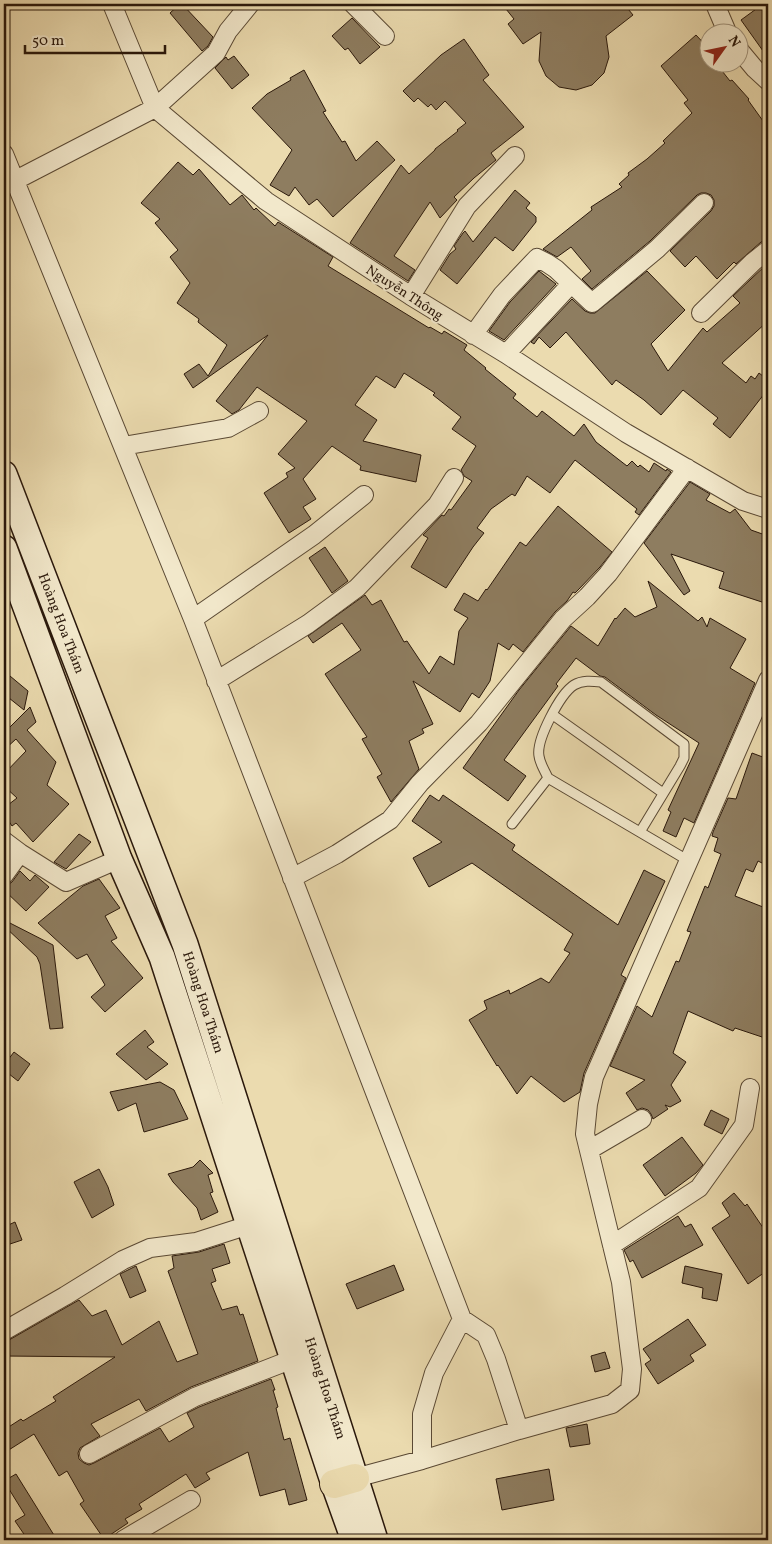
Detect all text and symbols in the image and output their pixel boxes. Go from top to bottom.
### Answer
scale bar [25,22,165,54]
north arrow [700,22,750,72]
text: 50 m [32,31,64,52]
text: N [723,32,744,51]
street label: Nguyễn Thông [362,261,447,325]
street label: Hoàng Hoa Thám [33,571,89,677]
street label: Hoàng Hoa Thám [177,949,228,1056]
street label: Hoàng Hoa Thám [299,1335,350,1442]

